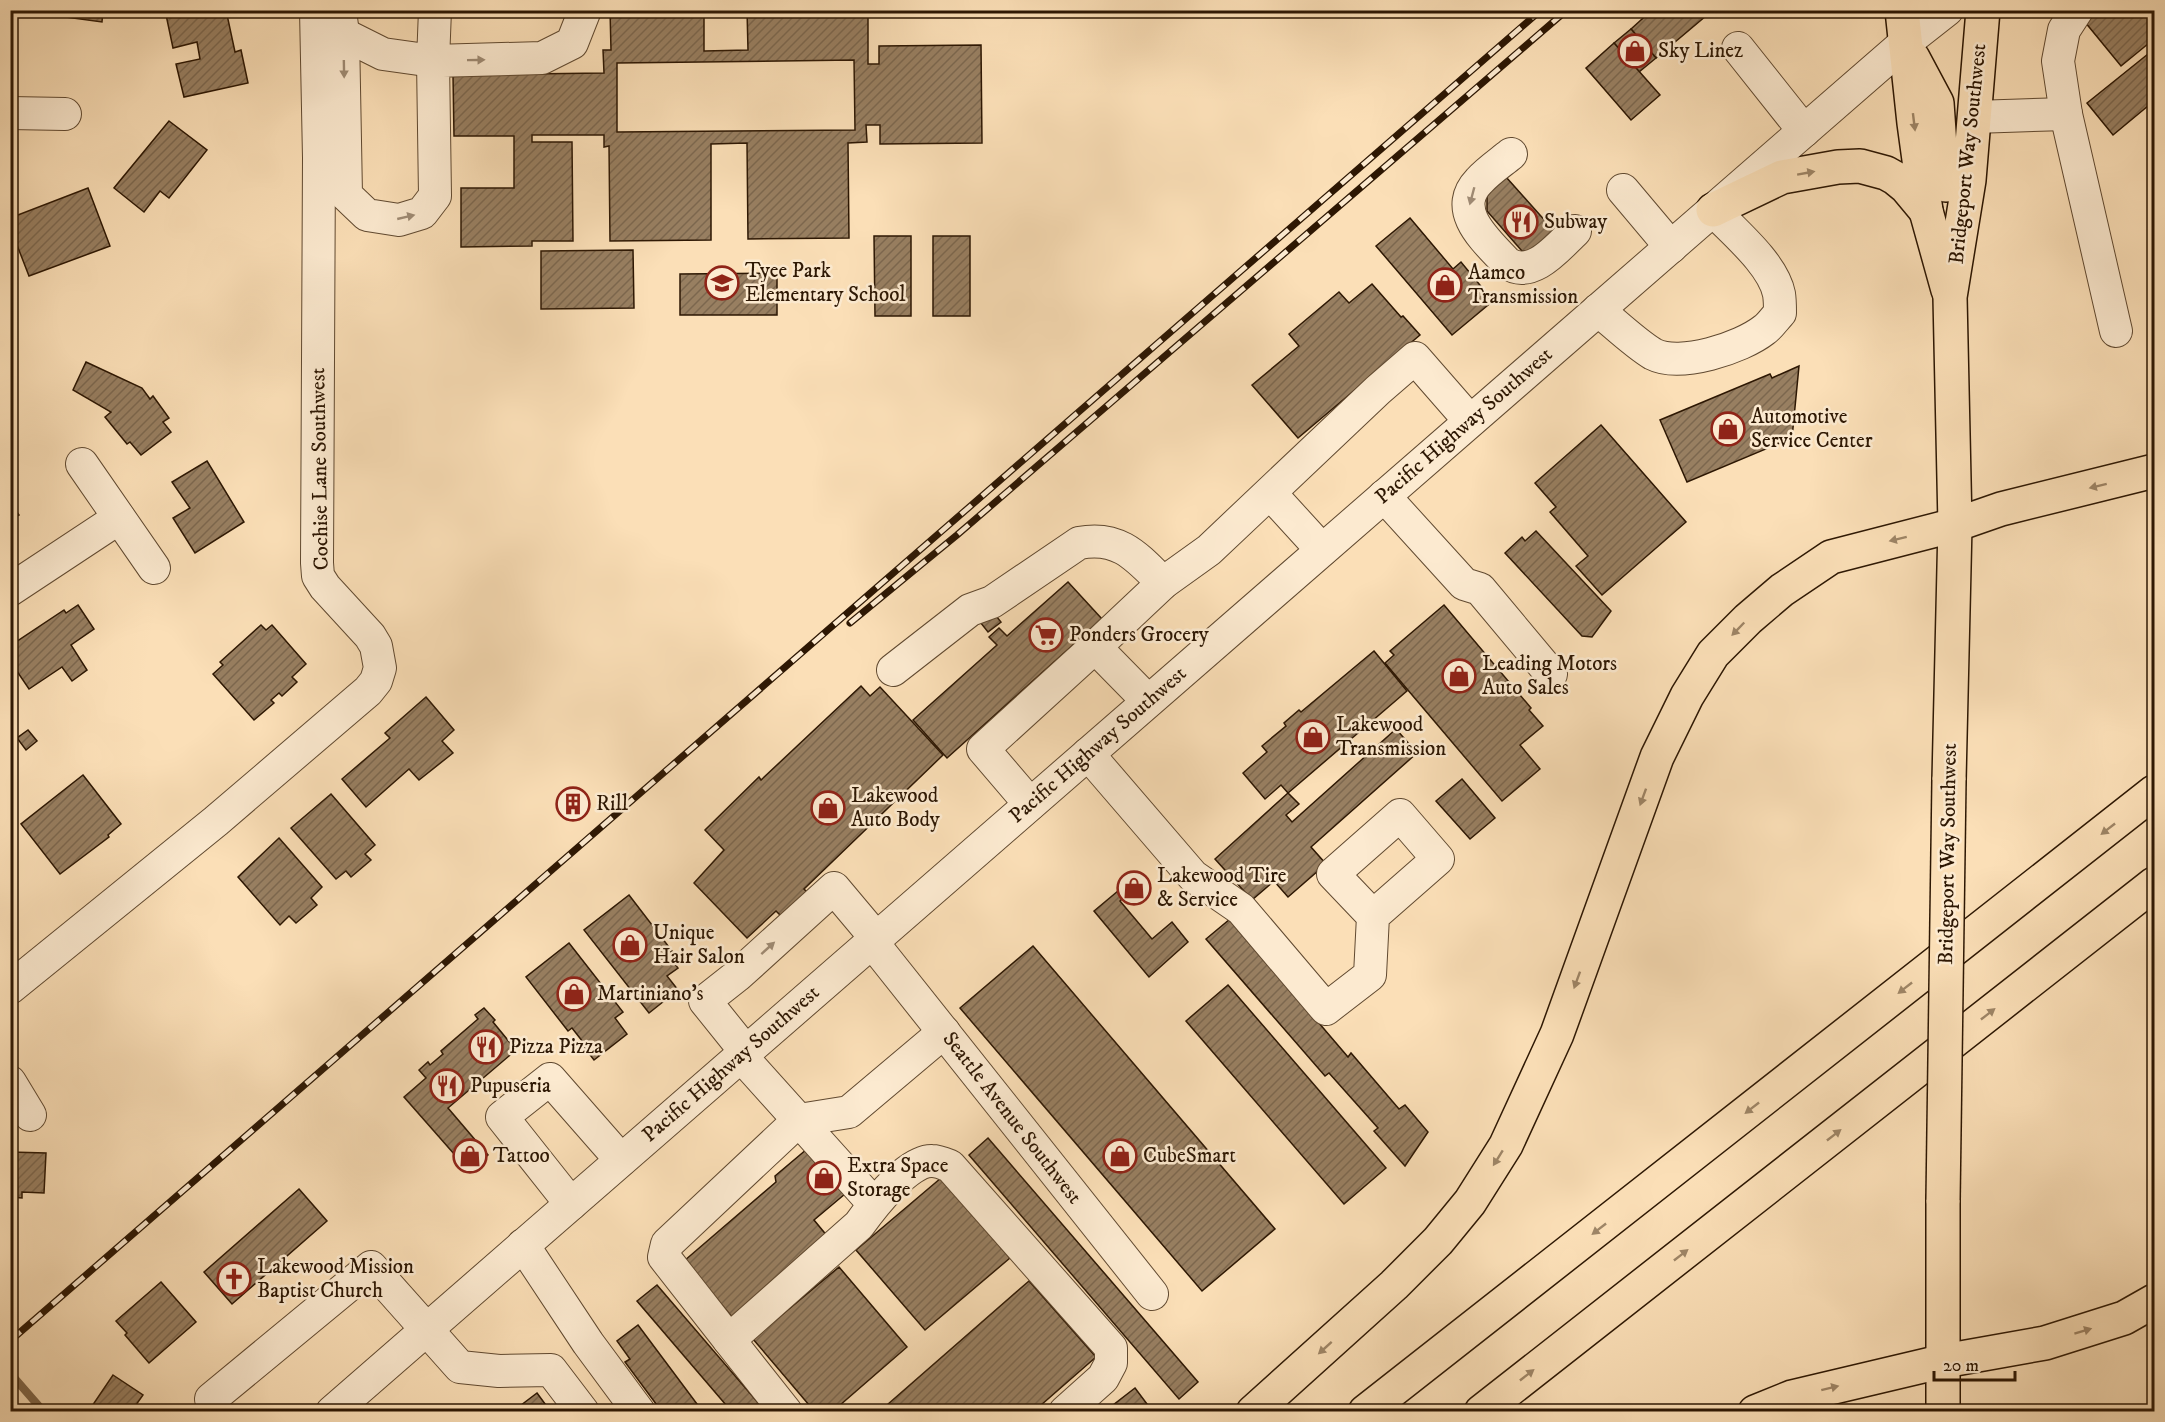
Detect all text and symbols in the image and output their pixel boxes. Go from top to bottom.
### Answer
shop icon: Sky Linez [1617,33,1653,69]
place label: Sky Linez [1658,38,1743,64]
street label: Bridgeport Way Southwest [1943,42,1993,266]
one-way arrow [466,55,485,65]
one-way arrow [339,59,349,78]
one-way arrow [1909,113,1918,132]
one-way arrow [1797,168,1816,177]
one-way arrow [1467,187,1477,205]
restaurant icon: Subway [1503,204,1539,240]
place label: Subway [1544,209,1608,235]
one-way arrow [397,212,415,222]
place label: Tyee Park Elementary School [745,258,906,308]
place label: Aamco Transmission [1468,260,1578,310]
school or university icon: Tyee Park Elementary School [704,265,740,301]
shop icon: Aamco Transmission [1427,267,1463,303]
street label: Pacific Highway Southwest [1370,342,1558,510]
street label: Cochise Lane Southwest [305,367,335,571]
place label: Automotive Service Center [1751,404,1873,454]
shop icon: Automotive Service Center [1710,411,1746,447]
one-way arrow [2089,481,2107,491]
one-way arrow [1889,534,1908,544]
supermarket icon: Ponders Grocery [1028,617,1064,653]
one-way arrow [1732,621,1746,635]
place label: Ponders Grocery [1069,622,1210,648]
place label: Leading Motors Auto Sales [1482,651,1617,701]
shop icon: Leading Motors Auto Sales [1441,658,1477,694]
street label: Pacific Highway Southwest [1004,661,1192,829]
place label: Lakewood Transmission [1336,712,1446,762]
shop icon: Lakewood Transmission [1295,719,1331,755]
street label: Bridgeport Way Southwest [1933,743,1963,965]
place label: Lakewood Auto Body [851,783,941,833]
building icon: Rill [555,786,591,822]
one-way arrow [1638,788,1648,806]
shop icon: Lakewood Auto Body [810,790,846,826]
place label: Rill [596,791,629,817]
one-way arrow [2101,822,2116,834]
place label: Lakewood Tire & Service [1157,863,1287,913]
shop icon: Lakewood Tire & Service [1116,870,1152,906]
place label: Unique Hair Salon [653,920,745,970]
shop icon: Unique Hair Salon [612,927,648,963]
one-way arrow [761,941,776,955]
one-way arrow [1571,971,1581,989]
shop icon: Martiniano's [556,976,592,1012]
street label: Pacific Highway Southwest [637,980,825,1148]
place label: Martiniano's [597,981,704,1007]
one-way arrow [1898,981,1913,993]
one-way arrow [1980,1008,1996,1021]
street label: Seattle Avenue Southwest [937,1027,1087,1210]
restaurant icon: Pizza Pizza [468,1029,504,1065]
place label: Pizza Pizza [509,1034,603,1060]
restaurant icon: Pupuseria [429,1068,465,1104]
place label: Pupuseria [470,1073,551,1099]
one-way arrow [1744,1102,1760,1115]
one-way arrow [1827,1129,1842,1141]
shop icon: Tattoo [452,1138,488,1174]
shop icon: CubeSmart [1102,1138,1138,1174]
place label: Tattoo [493,1143,550,1169]
place label: CubeSmart [1143,1143,1236,1169]
one-way arrow [1493,1150,1504,1166]
place label: Extra Space Storage [847,1153,949,1203]
shop icon: Extra Space Storage [806,1160,842,1196]
one-way arrow [1591,1222,1606,1234]
one-way arrow [1673,1249,1689,1262]
place label: Lakewood Mission Baptist Church [257,1254,414,1304]
church icon: Lakewood Mission Baptist Church [216,1261,252,1297]
one-way arrow [2074,1326,2092,1335]
one-way arrow [1318,1341,1333,1354]
scale bar [1934,1344,2015,1382]
text: 20 m [1943,1355,1979,1377]
one-way arrow [1520,1370,1535,1382]
one-way arrow [1821,1383,1840,1393]

